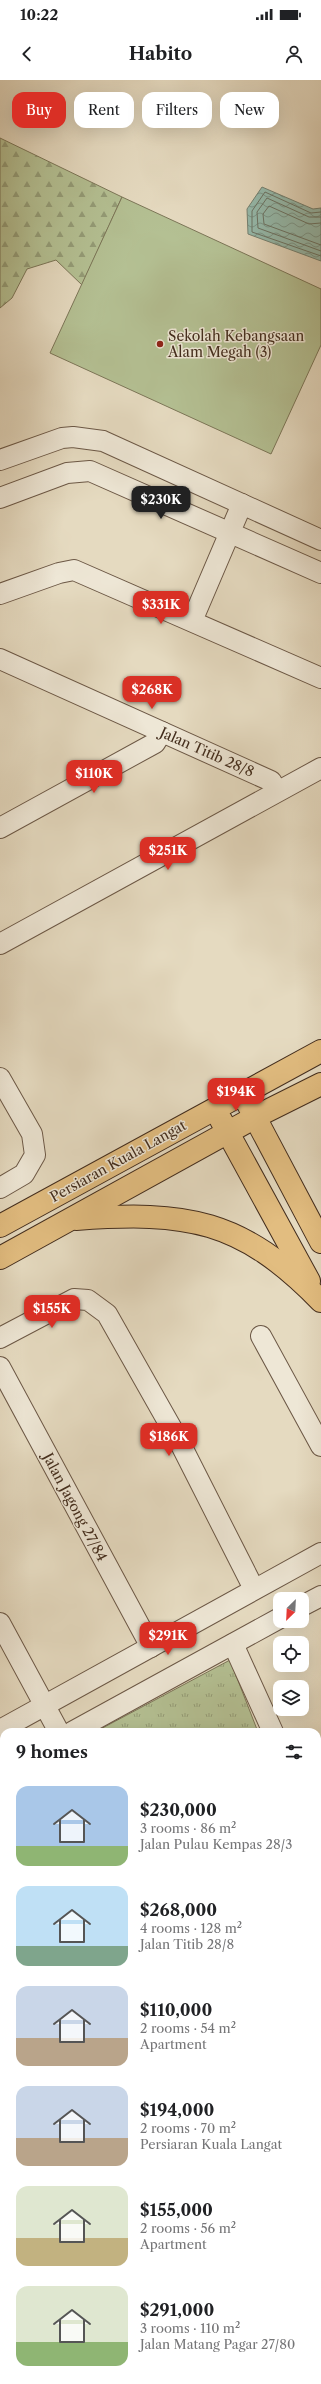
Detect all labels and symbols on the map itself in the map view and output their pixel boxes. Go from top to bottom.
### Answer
place label: Sekolah Kebangsaan Alam Megah (3) [167,327,305,361]
marker: Sekolah Kebangsaan Alam Megah (3) [155,339,165,349]
pin: $230K [133,486,189,520]
pin: $331K [133,591,189,625]
pin: $268K [124,676,180,710]
street label: Jalan Titib 28/8 [155,722,257,781]
pin: $110K [66,760,122,794]
pin: $251K [140,837,196,871]
pin: $194K [208,1078,264,1112]
street label: Persiaran Kuala Langat [47,1116,189,1206]
pin: $155K [24,1295,80,1329]
pin: $186K [141,1423,197,1457]
street label: Jalan Jagong 27/84 [38,1448,111,1564]
north arrow [273,1592,309,1628]
pin: $291K [140,1622,196,1656]

